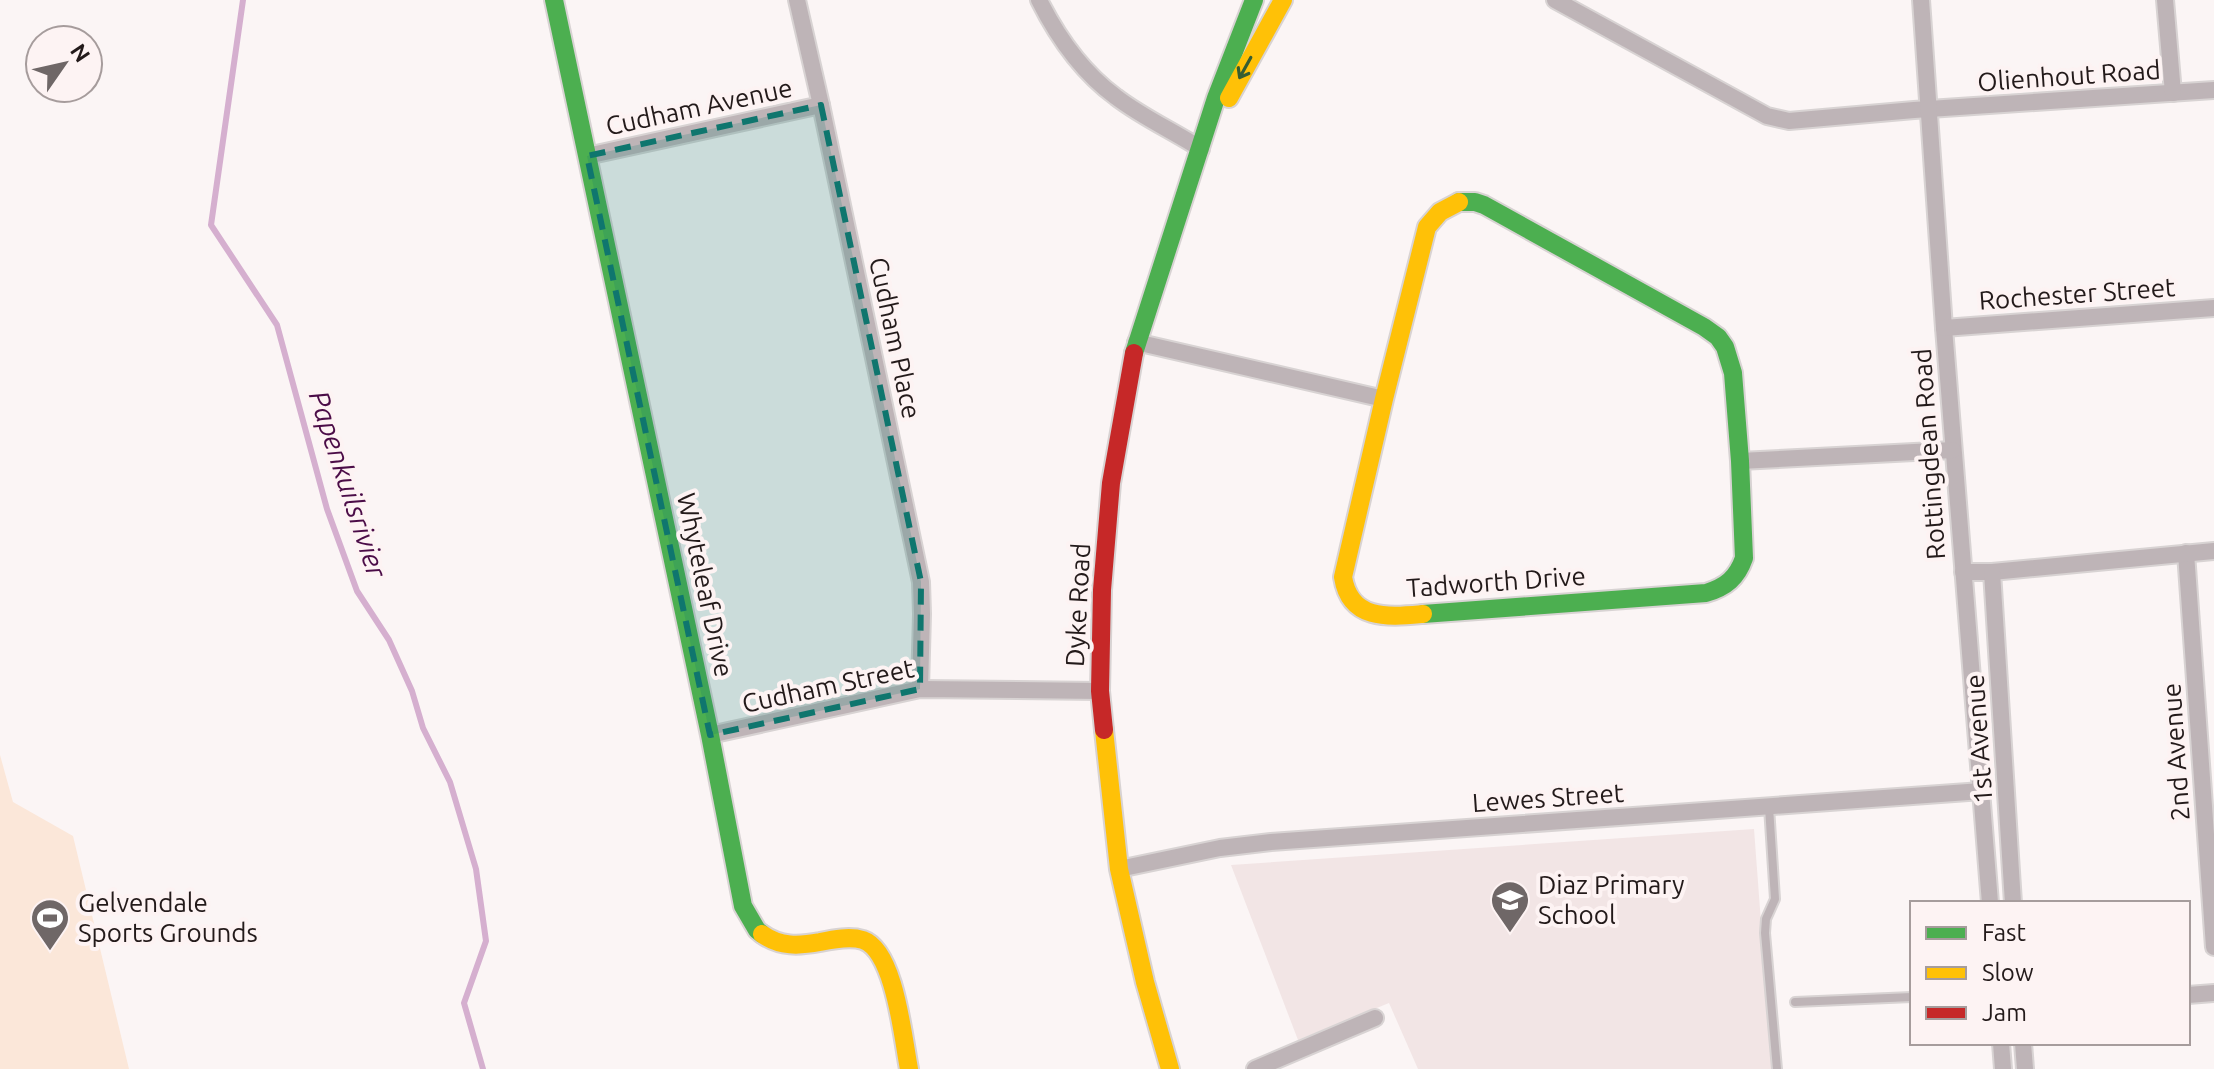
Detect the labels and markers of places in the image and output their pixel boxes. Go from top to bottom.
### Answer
place label: Diaz Primary School [1538,870,1684,929]
school or university icon: Diaz Primary School [1489,879,1531,934]
place label: Gelvendale Sports Grounds [78,888,258,947]
sports icon: Gelvendale Sports Grounds [29,897,71,952]

